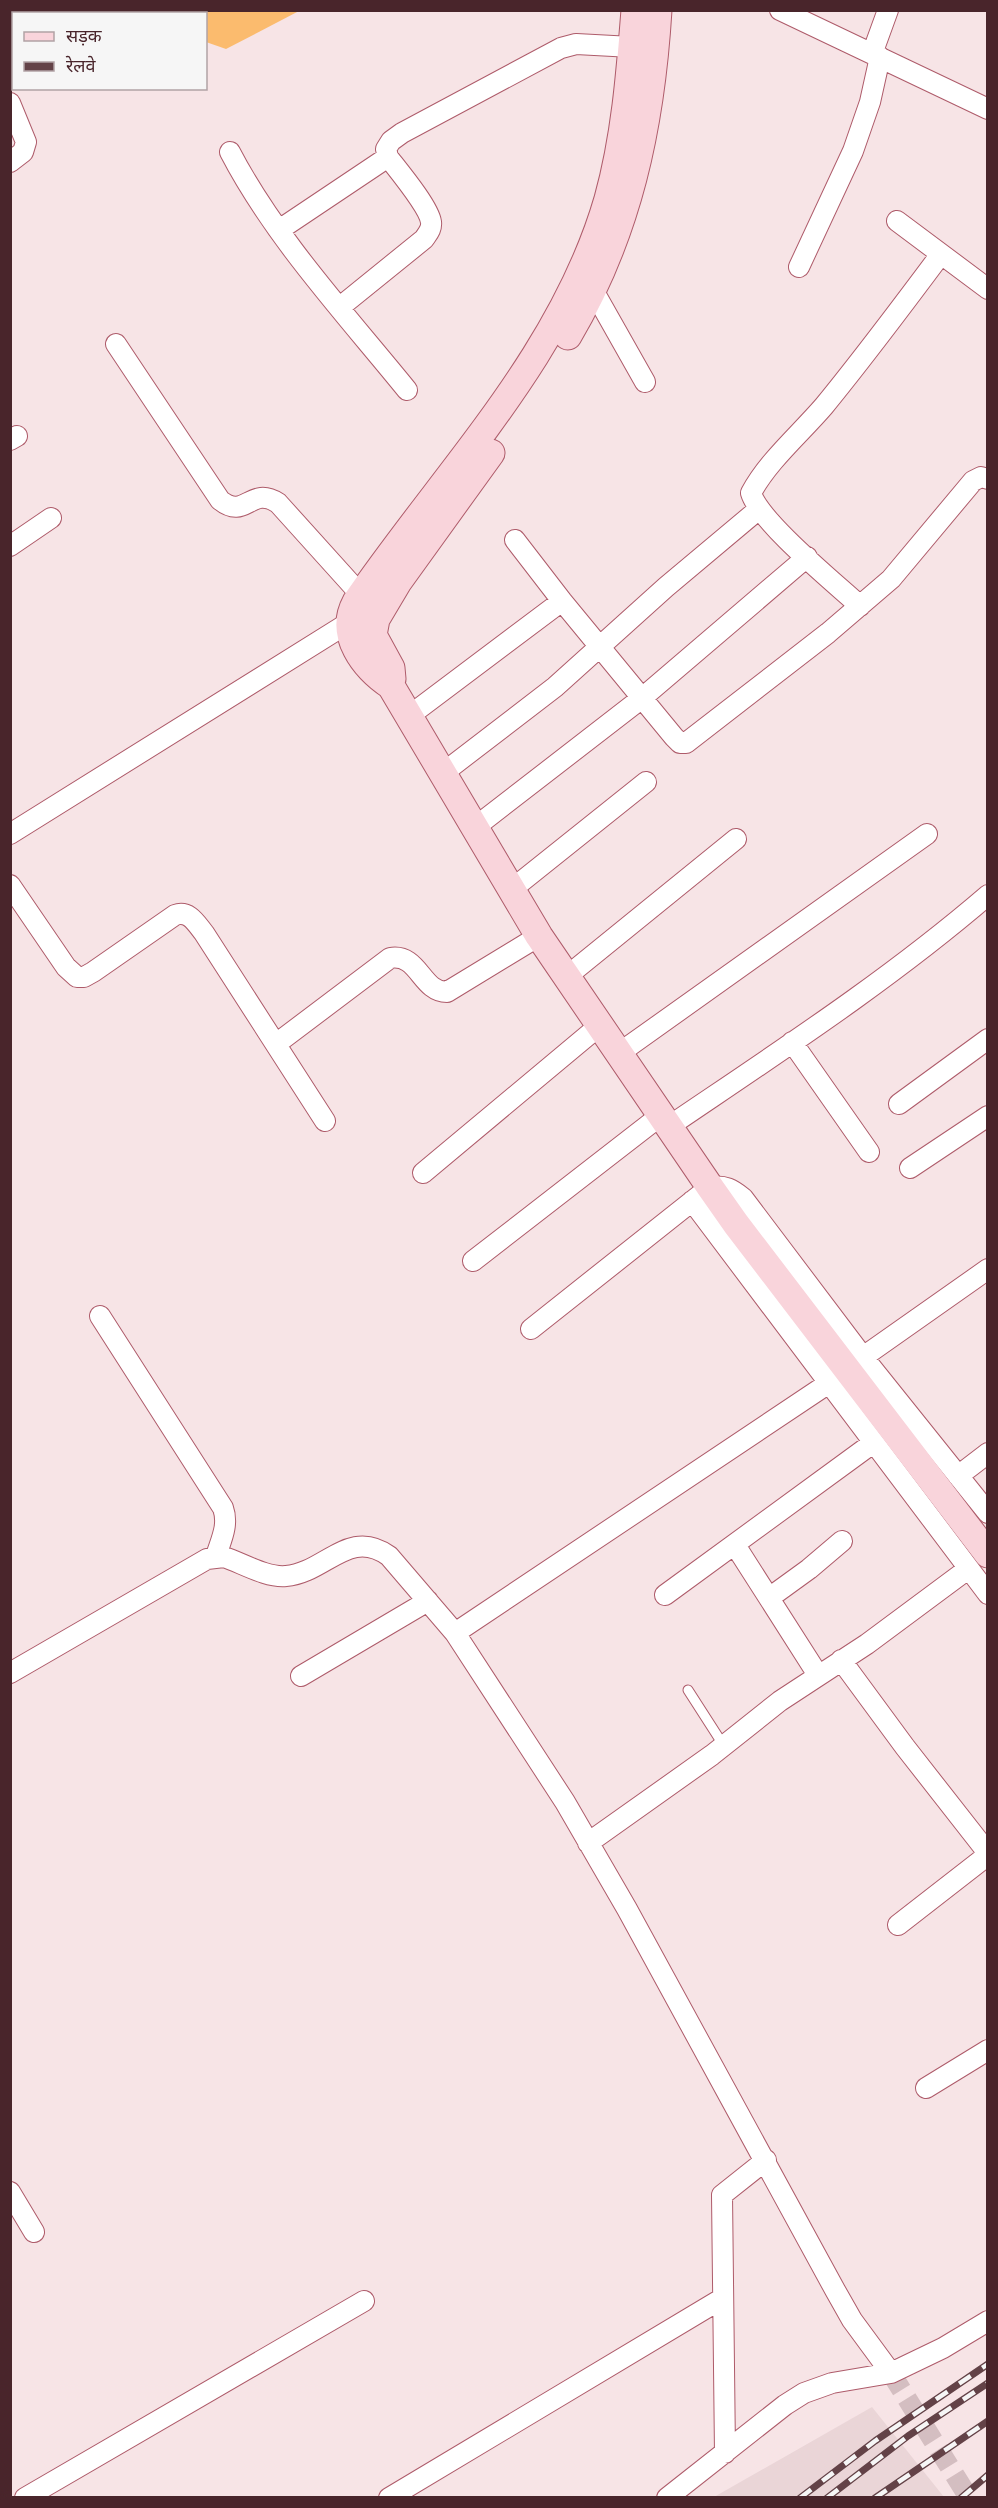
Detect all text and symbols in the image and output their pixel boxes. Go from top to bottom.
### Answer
legend [12,12,207,90]
text: सड़क [66,24,103,47]
text: रेलवे [65,54,97,77]

